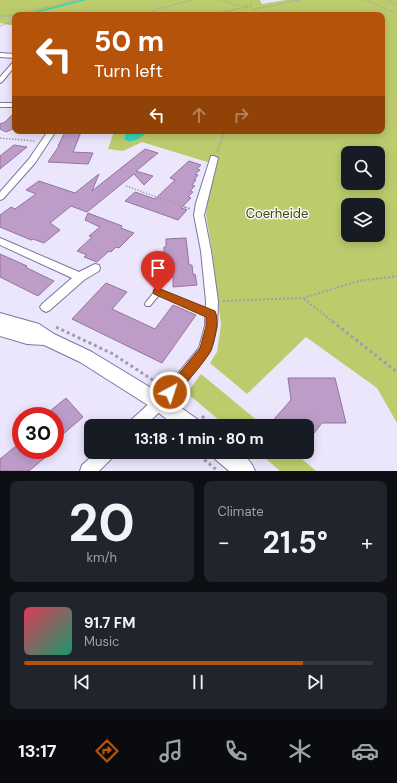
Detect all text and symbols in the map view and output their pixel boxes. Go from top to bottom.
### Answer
text: 50 m [94,23,164,60]
icon: left [28,28,80,80]
text: Turn left [94,59,163,83]
icon: left [146,104,168,126]
icon: ahead [188,104,210,126]
icon: right [230,104,252,126]
map controls [341,146,385,242]
button: search [341,146,385,190]
button: layers [341,198,385,242]
park label: Coerheide [246,205,308,222]
pin [141,251,175,292]
icon: arrive [147,257,169,279]
position arrow [149,371,191,413]
speed limit sign: 30 [12,407,64,459]
text: 13:18 · 1 min · 80 m [134,429,264,449]
text: 20 [69,489,135,557]
text: Climate [218,503,264,520]
text: 21.5° [263,523,328,562]
text: − [218,528,230,557]
text: + [361,528,373,557]
text: km/h [86,549,117,566]
text: 91.7 FM [84,613,135,633]
text: Music [84,633,119,650]
icon: previous [71,671,93,693]
icon: pause [187,671,209,693]
icon: next [304,671,326,693]
icon: directions [93,737,121,765]
icon: music [157,737,185,765]
icon: phone [222,737,250,765]
icon: climate [286,737,314,765]
icon: car [351,737,379,765]
text: 13:17 [18,739,56,763]

